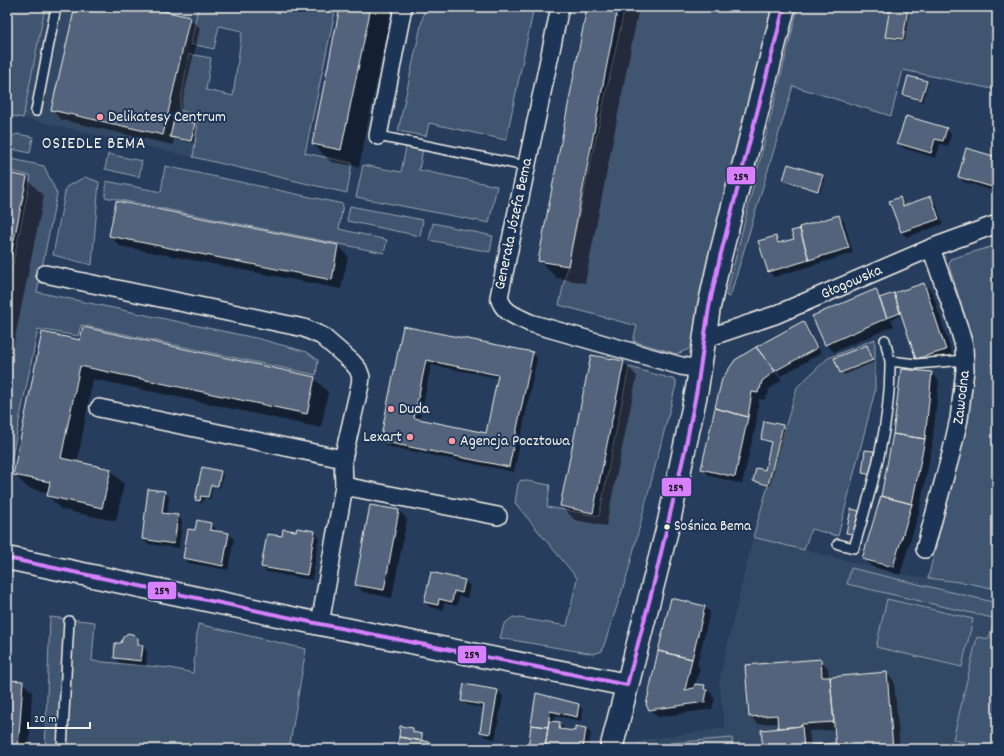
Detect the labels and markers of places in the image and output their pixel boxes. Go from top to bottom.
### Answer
place label: Delikatesy Centrum [108,106,226,129]
marker: Delikatesy Centrum [95,112,105,122]
place label: Duda [399,398,430,421]
marker: Duda [386,404,396,414]
place label: Lexart [363,426,402,449]
place label: Agencja Pocztowa [460,430,570,453]
marker: Lexart [405,432,415,442]
marker: Agencja Pocztowa [447,436,457,446]
place label: Sośnica Bema [674,516,752,538]
marker: Sośnica Bema [662,522,672,532]

